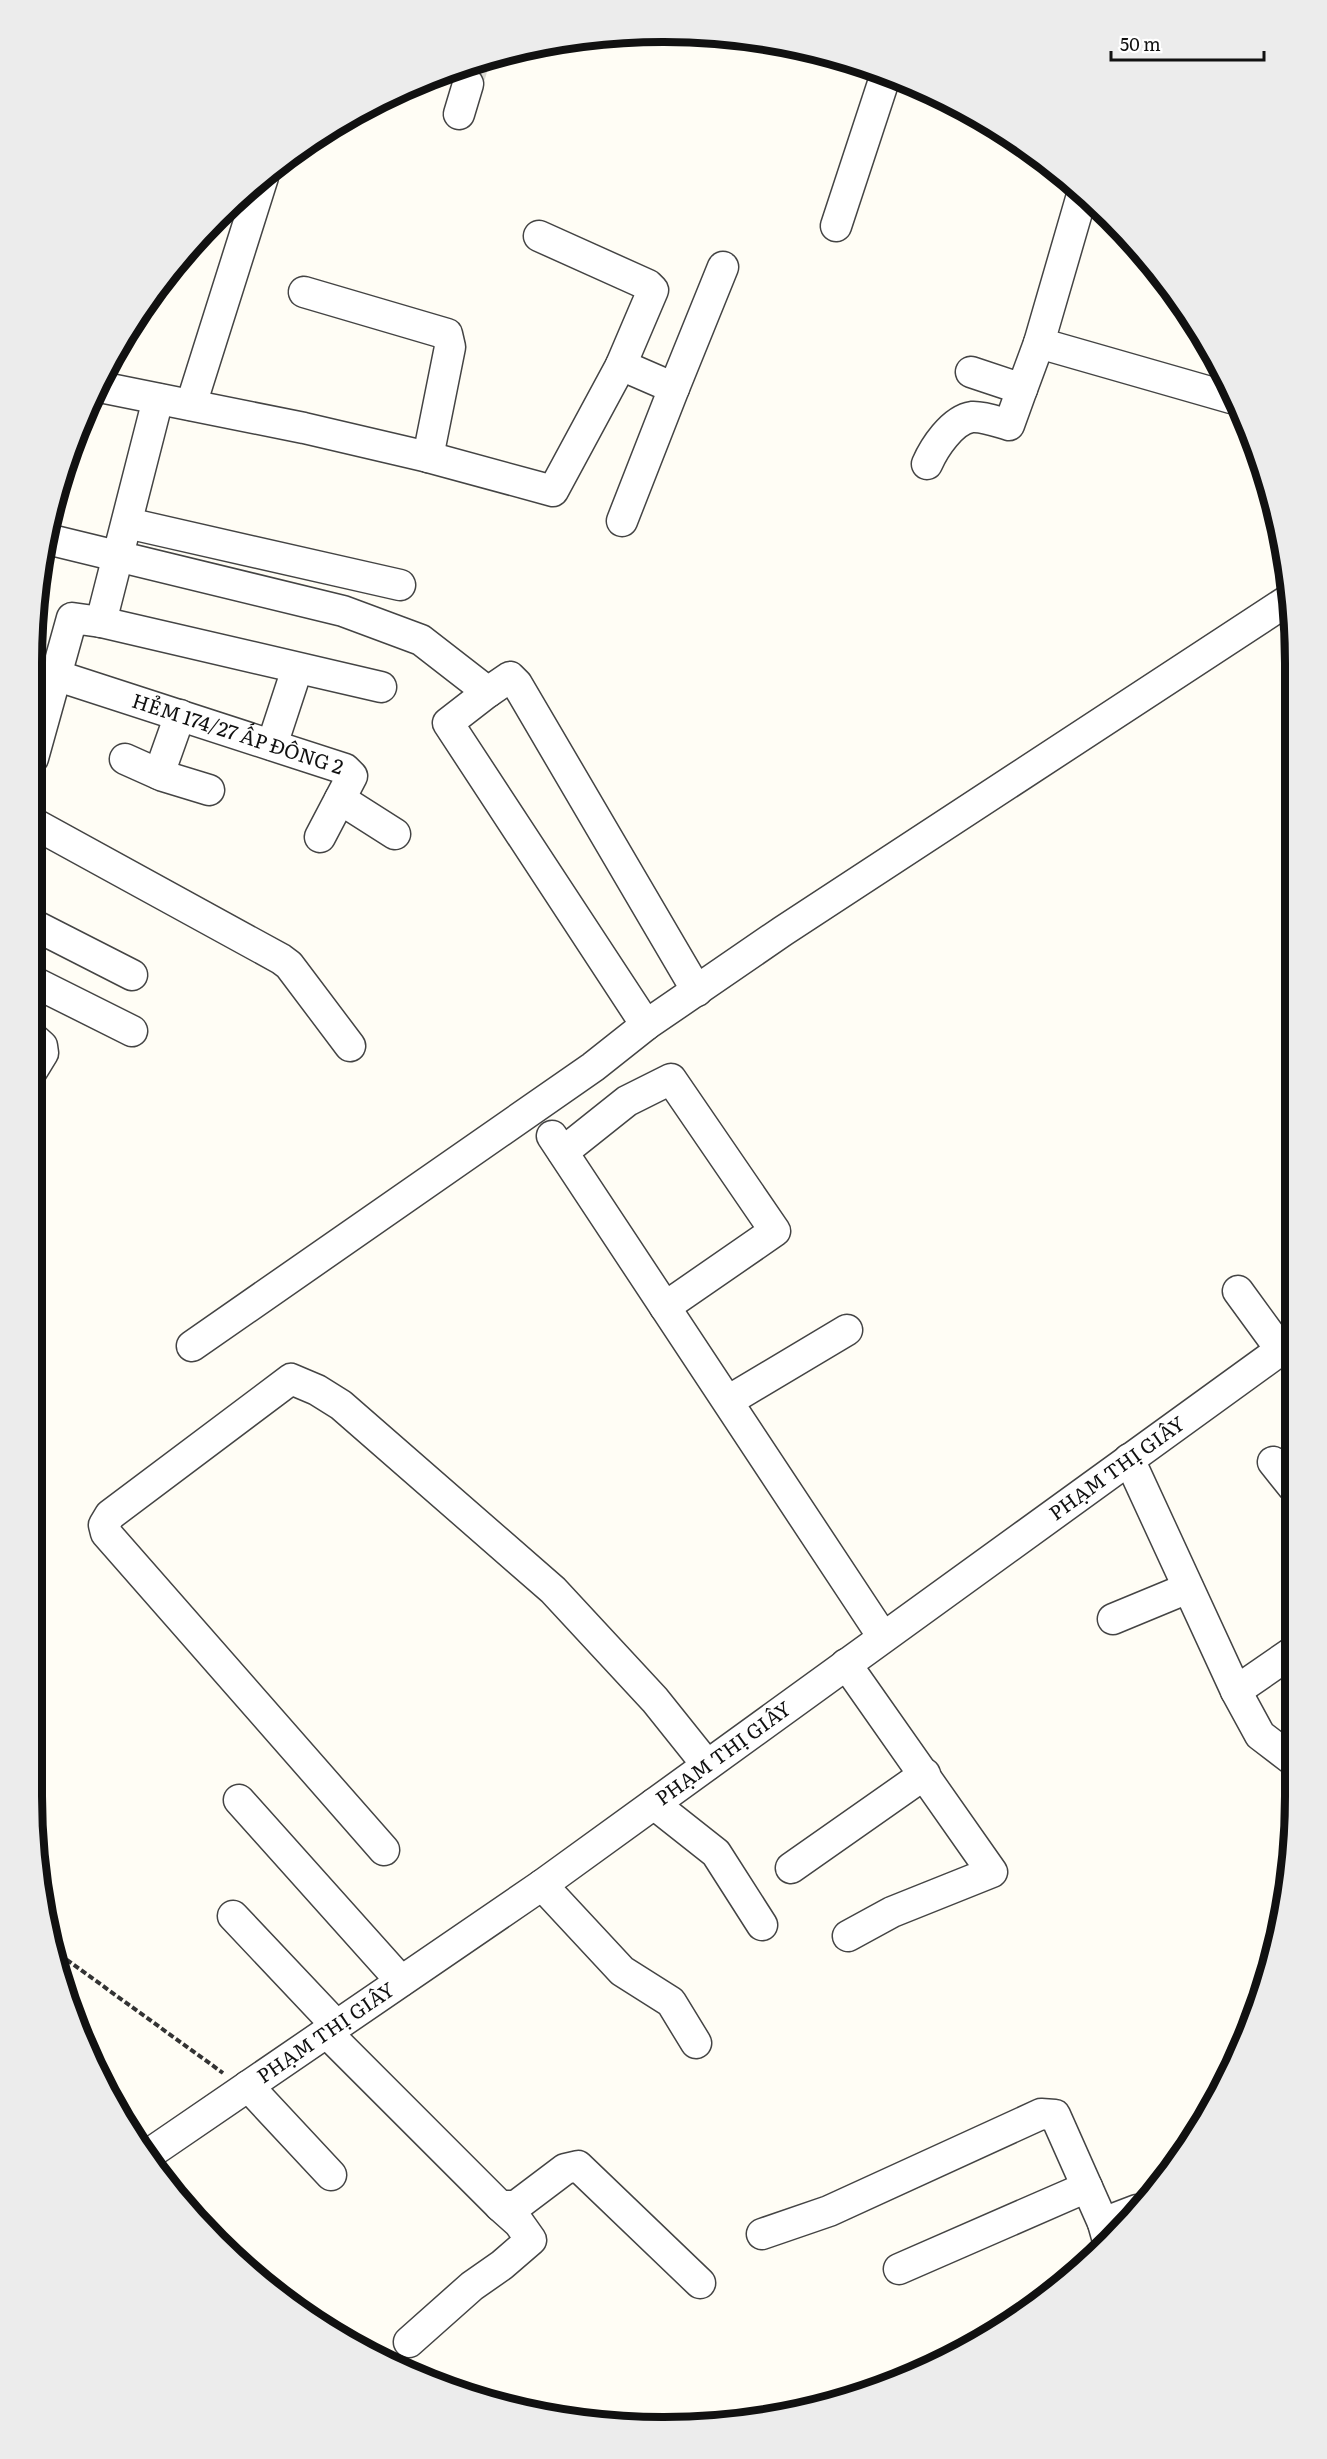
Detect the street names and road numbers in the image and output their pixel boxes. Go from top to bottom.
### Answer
street label: HẺM 174/27 ẤP ĐÔNG 2 [129,684,348,781]
street label: PHẠM THỊ GIÂY [1042,1407,1190,1526]
street label: PHẠM THỊ GIÂY [648,1692,796,1811]
street label: PHẠM THỊ GIÂY [250,1973,400,2089]

